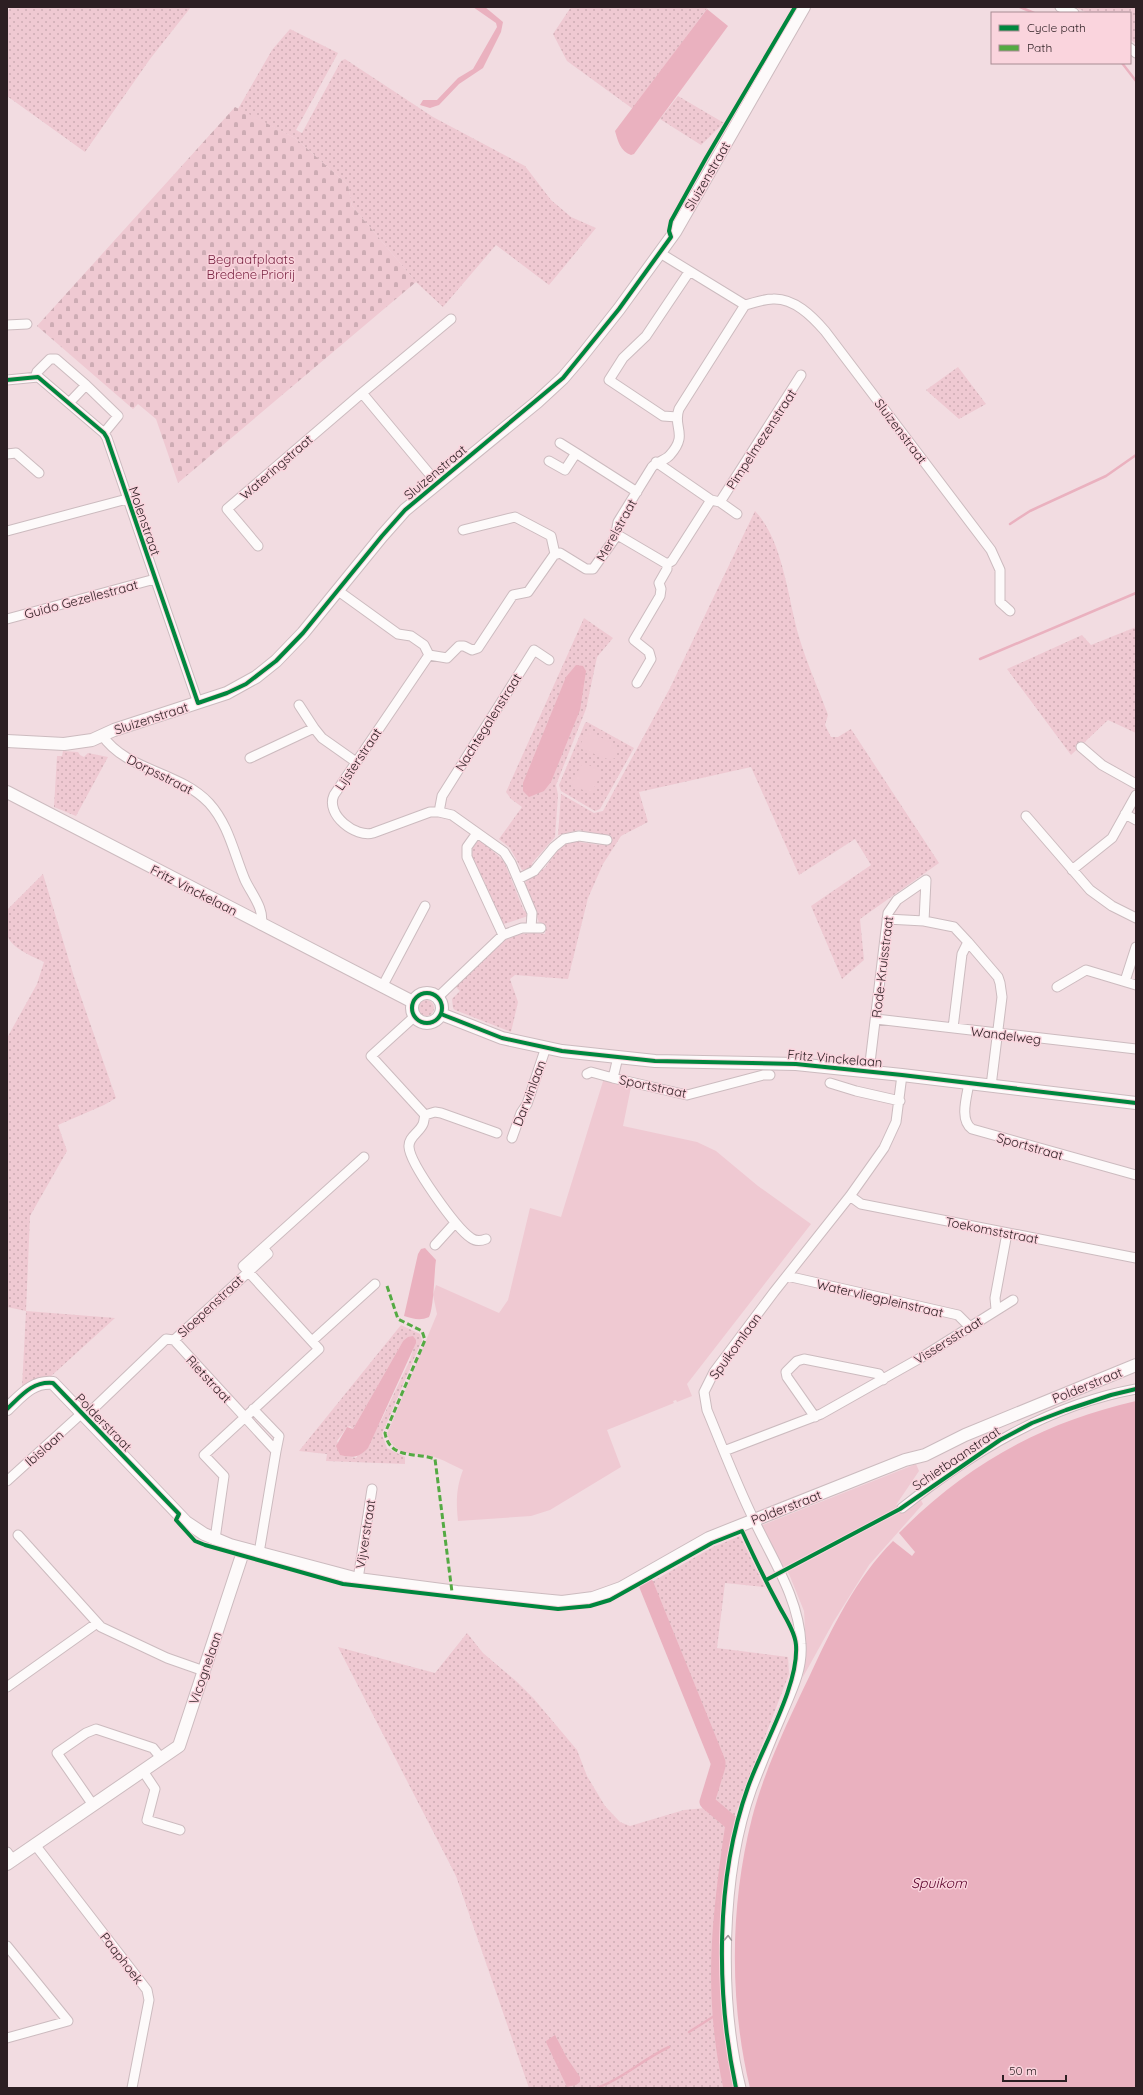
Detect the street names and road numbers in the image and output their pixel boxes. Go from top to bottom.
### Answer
street label: Sluizenstraat [681,139,733,213]
street label: Pimpelmezenstraat [723,386,799,492]
street label: Sluizenstraat [871,395,931,467]
street label: Wateringstraat [236,431,316,503]
street label: Sluizenstraat [400,441,470,503]
street label: Molenstraat [126,484,164,558]
street label: Merelstraat [592,496,640,564]
street label: Guido Gezellestraat [22,576,140,622]
street label: Nachtegalenstraat [451,670,525,774]
street label: Sluizenstraat [112,698,190,738]
street label: Lijsterstraat [331,725,385,793]
street label: Dorpsstraat [124,751,196,797]
street label: Fritz Vinckelaan [148,861,240,919]
street label: Rode-Kruisstraat [868,915,896,1019]
street label: Wandelweg [970,1023,1042,1047]
street label: Fritz Vinckelaan [787,1046,883,1070]
street label: Darwinlaan [509,1058,549,1128]
street label: Sportstraat [618,1071,688,1101]
street label: Sportstraat [995,1129,1065,1163]
street label: Toekomststraat [944,1213,1040,1247]
street label: Sloepenstraat [174,1272,246,1340]
street label: Watervliegpleinstraat [815,1276,945,1320]
street label: Spuikomlaan [706,1310,764,1382]
street label: Vissersstraat [911,1313,985,1367]
street label: Rietstraat [183,1352,235,1406]
street label: Polderstraat [1050,1364,1124,1406]
street label: Polderstraat [72,1390,136,1454]
street label: Schietbaanstraat [909,1423,1003,1493]
street label: Ibislaan [21,1427,67,1469]
street label: Polderstraat [748,1486,824,1528]
street label: Vijverstraat [352,1498,378,1570]
street label: Vicognelaan [185,1630,225,1706]
street label: Paaphoek [97,1929,147,1987]

